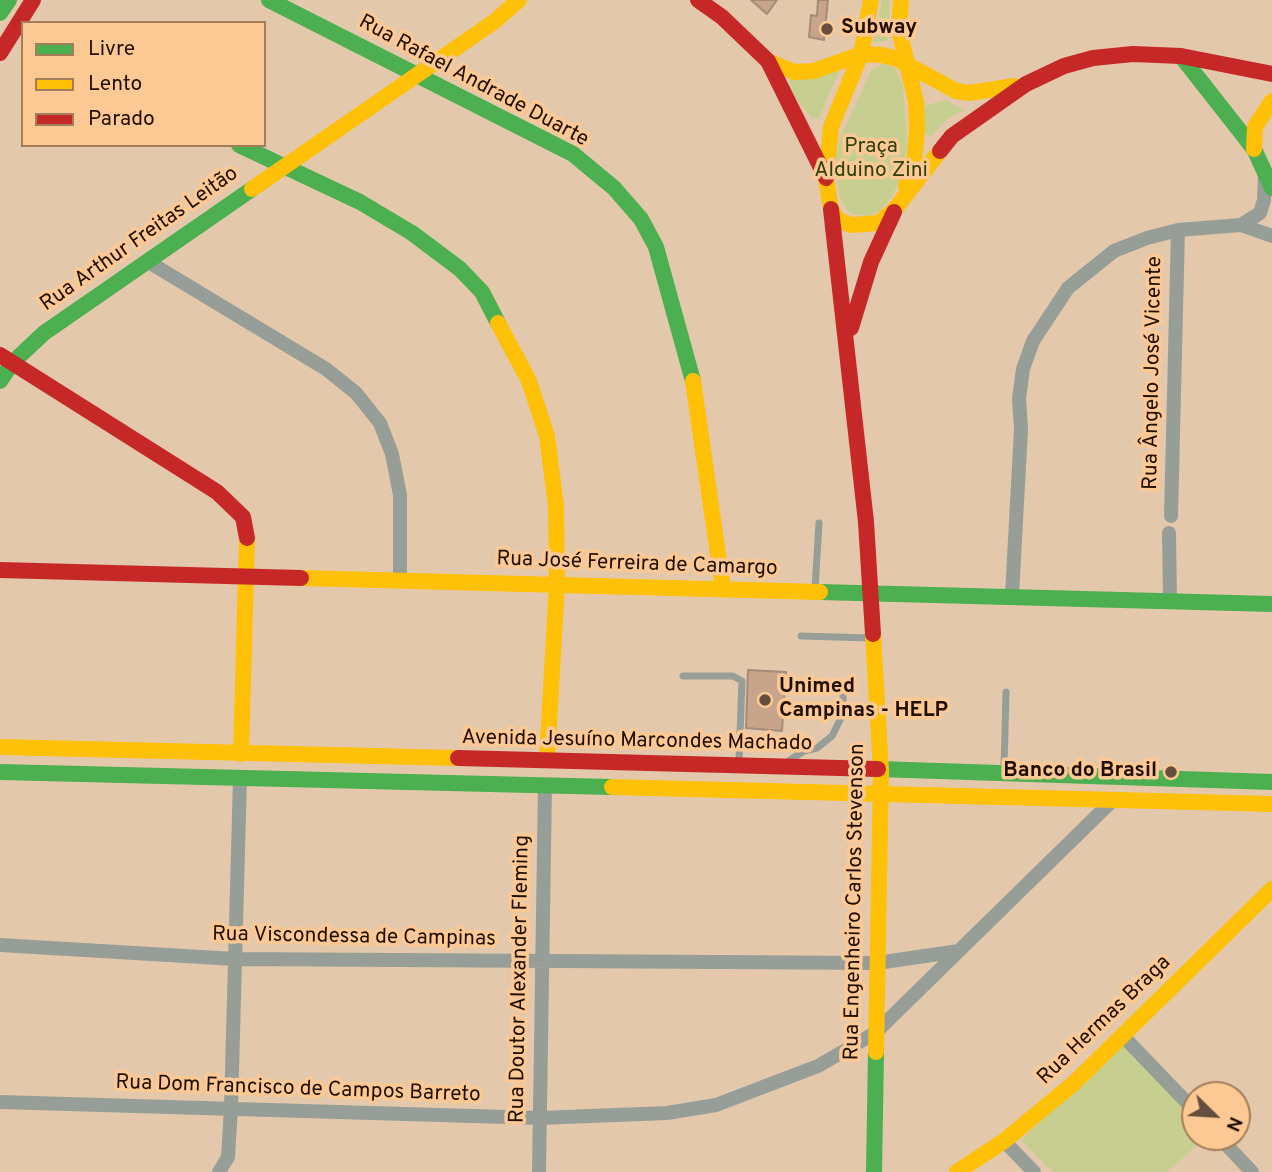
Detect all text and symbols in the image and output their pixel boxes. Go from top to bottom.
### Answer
street label: Rua Rafael Andrade Duarte [354,11,592,153]
place label: Subway [841,16,917,42]
legend [21,21,266,147]
marker: Subway [819,21,835,37]
text: Livre [88,36,135,63]
text: Lento [88,71,142,98]
text: Parado [88,106,155,133]
park label: Praça Alduino Zini [814,135,928,185]
street label: Rua Arthur Freitas Leitão [36,162,244,318]
street label: Rua Ângelo José Vicente [1139,256,1169,490]
street label: Rua José Ferreira de Camargo [496,547,778,583]
place label: Unimed Campinas - HELP [779,675,948,725]
marker: Unimed Campinas - HELP [757,692,773,708]
street label: Avenida Jesuíno Marcondes Machado [461,726,813,758]
street label: Rua Engenheiro Carlos Stevenson [841,743,871,1061]
place label: Banco do Brasil [1003,759,1157,785]
marker: Banco do Brasil [1163,764,1179,780]
street label: Rua Doutor Alexander Fleming [506,835,536,1123]
street label: Rua Viscondessa de Campinas [212,923,496,953]
street label: Rua Hermas Braga [1033,951,1177,1091]
street label: Rua Dom Francisco de Campos Barreto [115,1071,481,1109]
north arrow [1181,1081,1251,1151]
text: N [1220,1113,1247,1135]

